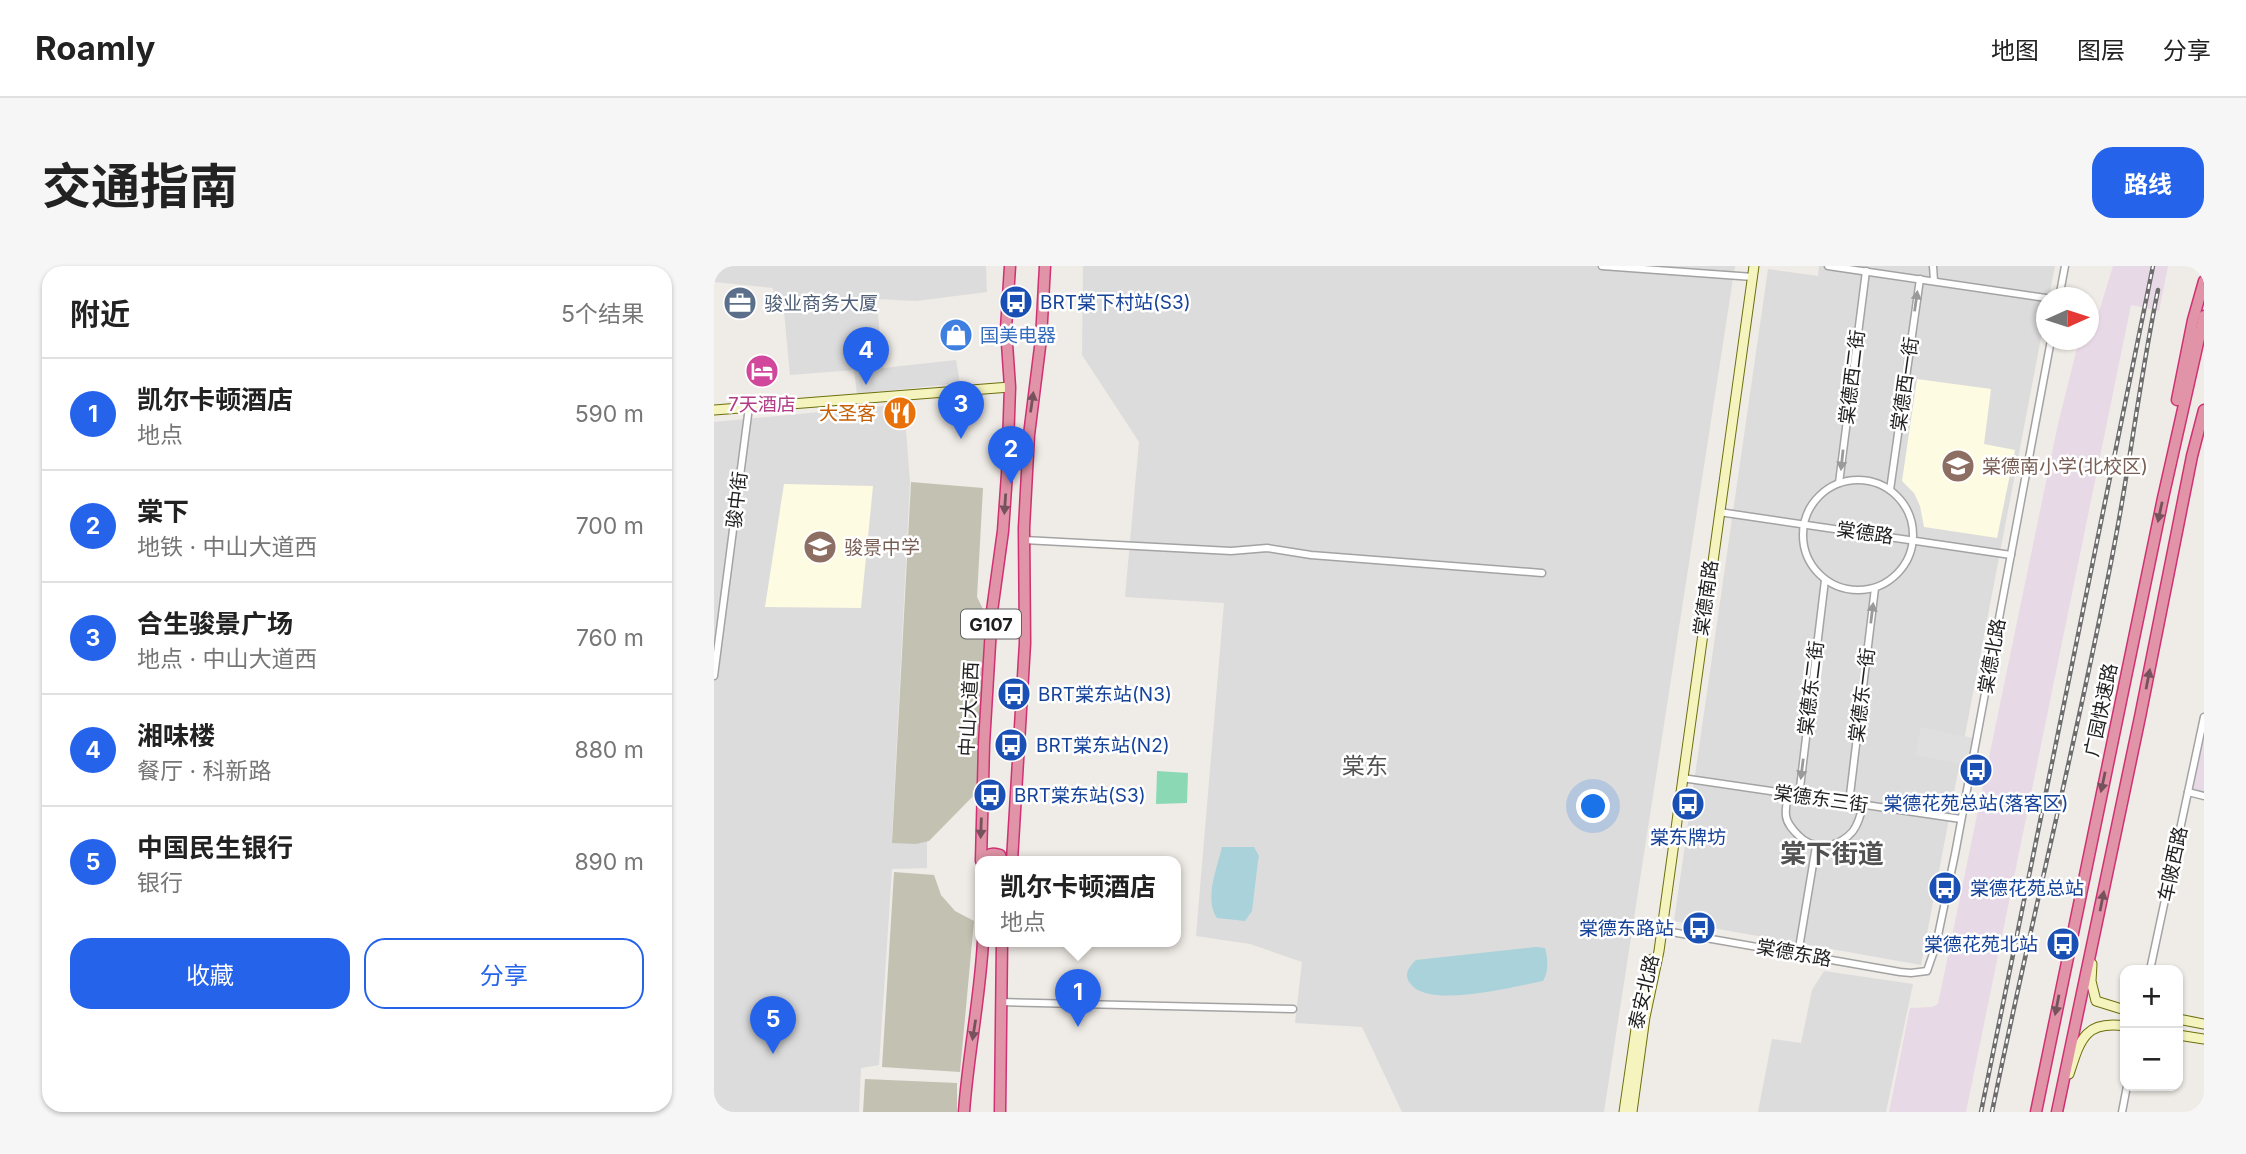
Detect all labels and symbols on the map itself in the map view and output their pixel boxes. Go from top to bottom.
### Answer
bus stop icon: BRT棠下村站(S3) [997,283,1035,321]
office icon: 骏业商务大厦 [721,284,759,322]
north arrow [2036,287,2099,350]
one-way arrow [1911,290,1922,312]
place label: BRT棠下村站(S3) [1040,291,1191,314]
place label: 骏业商务大厦 [764,292,878,315]
shop icon: 国美电器 [937,316,975,354]
place label: 国美电器 [980,324,1056,347]
pin: 4 [843,327,889,385]
street label: 棠德西二街 [1835,328,1869,426]
street label: 棠德西一街 [1887,335,1923,433]
hotel icon: 7天酒店 [743,352,781,390]
pin: 3 [938,381,984,439]
one-way arrow [1027,391,1038,413]
place label: 7天酒店 [728,393,796,416]
restaurant icon: 大圣客 [881,394,919,432]
place label: 大圣客 [819,402,876,425]
pin: 2 [988,426,1034,484]
school or university icon: 棠德南小学(北校区) [1939,447,1977,485]
one-way arrow [1836,449,1847,471]
place label: 棠德南小学(北校区) [1982,455,2148,478]
street label: 骏中街 [722,470,752,530]
one-way arrow [999,493,1010,515]
one-way arrow [2154,501,2165,523]
street label: 棠德路 [1835,518,1895,548]
school or university icon: 骏景中学 [801,528,839,566]
place label: 骏景中学 [844,536,920,559]
street label: 棠德南路 [1689,559,1723,637]
one-way arrow [1866,602,1877,624]
road number: G107 [961,610,1021,638]
street label: 棠德北路 [1974,617,2010,695]
street label: 棠德东二街 [1794,639,1828,737]
street label: 棠德东一街 [1845,646,1879,744]
street label: 中山大道西 [955,661,983,757]
street label: 广园快速路 [2080,661,2122,759]
one-way arrow [2142,668,2153,690]
bus stop icon: BRT棠东站(N3) [995,675,1033,713]
place label: BRT棠东站(N3) [1038,683,1172,706]
bus stop icon: BRT棠东站(N2) [992,726,1030,764]
place label: BRT棠东站(N2) [1036,734,1170,757]
bus stop icon: 棠德花苑总站(落客区) [1957,751,1995,789]
district label: 棠东 [1342,752,1388,780]
one-way arrow [1796,759,1807,781]
one-way arrow [2098,771,2109,793]
bus stop icon: BRT棠东站(S3) [971,776,1009,814]
street label: 棠德东三街 [1772,781,1870,817]
place label: BRT棠东站(S3) [1014,784,1146,807]
bus stop icon: 棠东牌坊 [1669,785,1707,823]
your location [1576,789,1610,823]
place label: 棠德花苑总站(落客区) [1884,792,2068,815]
one-way arrow [975,818,986,840]
street label: 车陂西路 [2154,824,2192,904]
place label: 棠东牌坊 [1650,826,1726,849]
district label: 棠下街道 [1780,838,1884,869]
bus stop icon: 棠德花苑总站 [1926,869,1964,907]
place label: 棠德花苑总站 [1970,877,2084,900]
one-way arrow [2096,890,2107,912]
bus stop icon: 棠德东路站 [1680,909,1718,947]
place label: 棠德东路站 [1579,917,1674,940]
bus stop icon: 棠德花苑北站 [2044,925,2082,963]
place label: 棠德花苑北站 [1924,933,2038,956]
street label: 棠德东路 [1755,935,1833,971]
street label: 泰安北路 [1624,952,1664,1032]
pin: 1 [1055,969,1101,1027]
one-way arrow [2051,994,2062,1016]
pin: 5 [750,996,796,1054]
one-way arrow [968,1020,979,1042]

